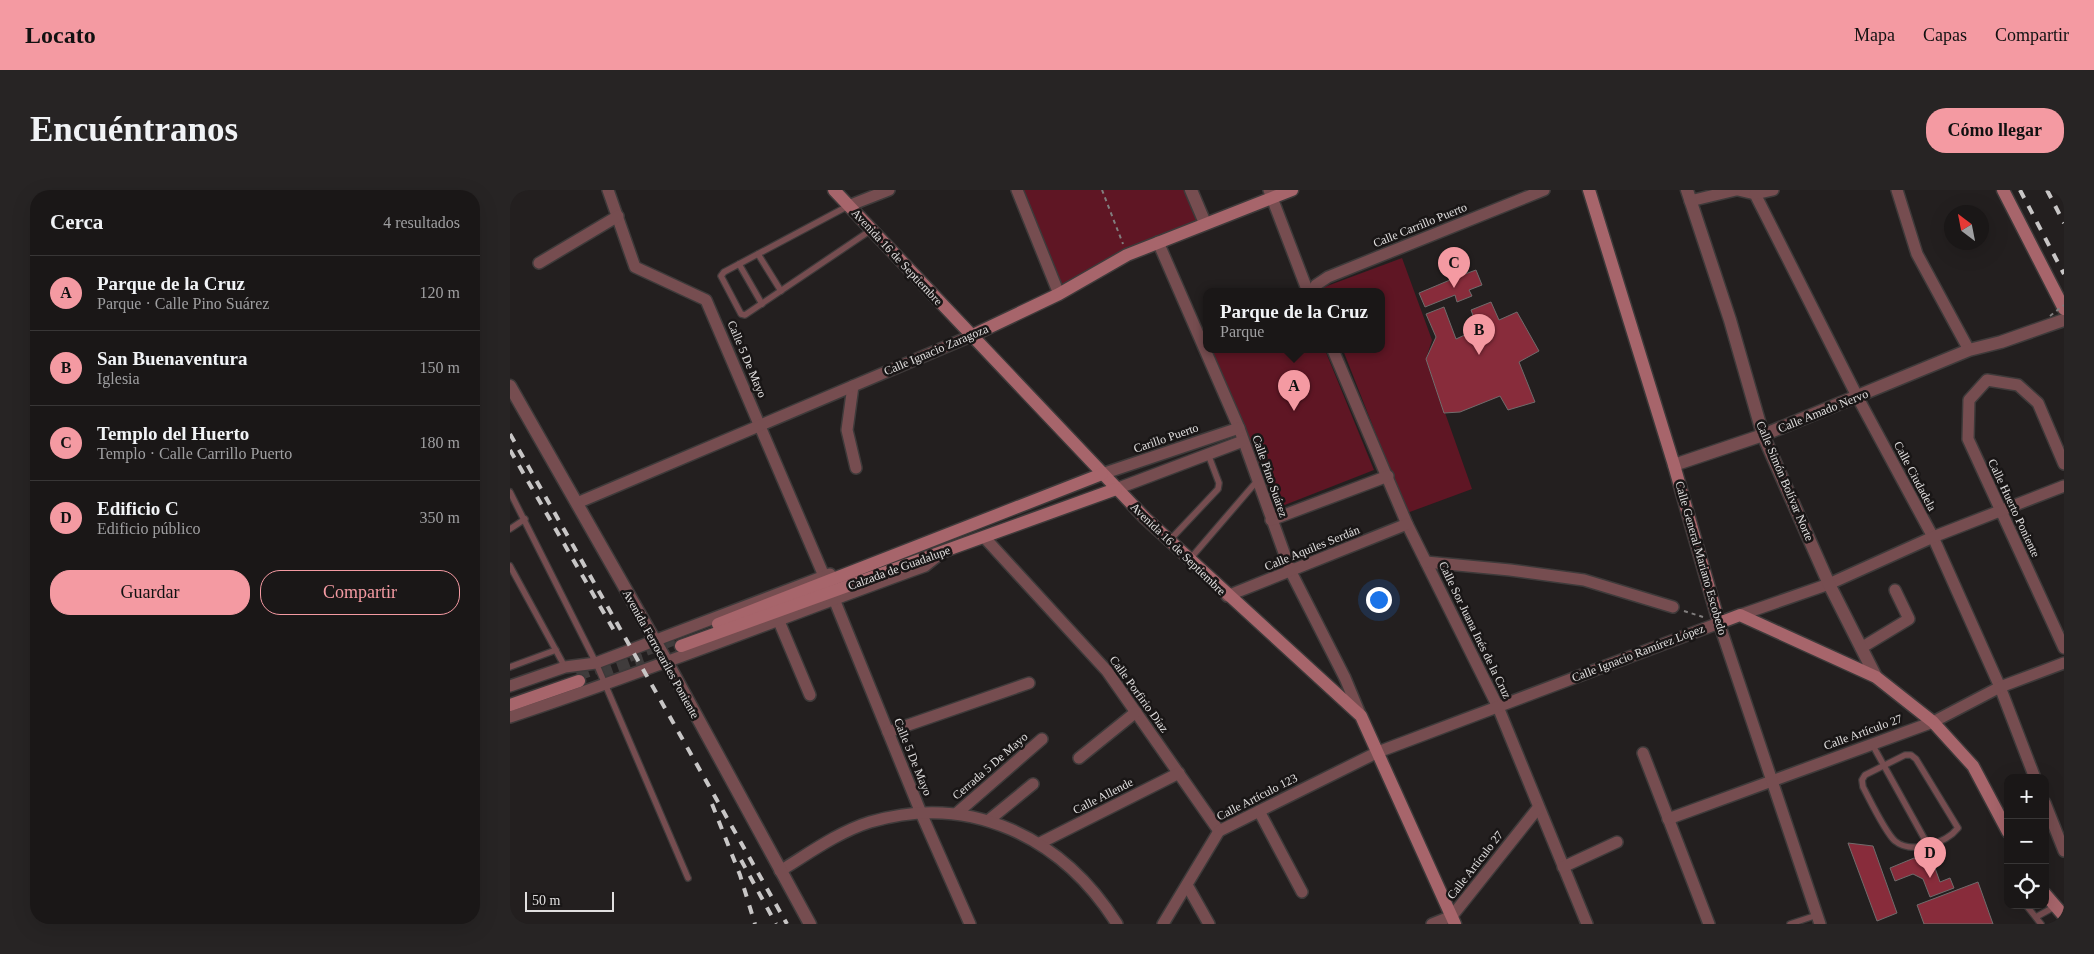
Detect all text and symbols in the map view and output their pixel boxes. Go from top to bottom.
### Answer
text: Locato [25,22,96,48]
text: Mapa [1854,25,1895,45]
text: Capas [1923,25,1967,45]
text: Compartir [1995,25,2069,45]
button: Cómo llegar [1926,108,2064,153]
text: Encuéntranos [30,110,238,149]
street label: Calle Carrillo Puerto [1371,200,1469,250]
north arrow [1944,205,1989,250]
street label: Avenida 16 de Septiembre [849,206,945,308]
text: Cerca [50,210,103,234]
text: 4 resultados [383,214,460,231]
pin: C [1438,247,1470,288]
text: Parque de la Cruz [97,273,245,294]
text: A [60,284,72,301]
text: 120 m [420,284,460,301]
popup [1203,288,1385,353]
text: Parque · Calle Pino Suárez [97,295,269,312]
text: Parque de la Cruz [1220,301,1368,322]
pin: B [1463,314,1495,355]
street label: Calle 5 De Mayo [724,318,770,400]
street label: Calle Ignacio Zaragoza [882,321,991,378]
text: Parque [1220,323,1264,340]
text: San Buenaventura [97,348,247,369]
text: B [61,359,71,376]
text: 150 m [420,359,460,376]
text: Iglesia [97,370,140,387]
pin: A [1278,370,1310,411]
street label: Calle Amado Nervo [1776,387,1870,435]
street label: Calle Simón Bolívar Norte [1753,419,1817,543]
street label: Carillo Puerto [1132,420,1200,456]
text: Templo del Huerto [97,423,249,444]
street label: Calle Pino Suárez [1249,433,1291,519]
text: C [60,434,72,451]
text: 180 m [420,434,460,451]
street label: Calle Ciudadela [1891,439,1940,514]
text: Templo · Calle Carrillo Puerto [97,445,292,462]
street label: Calle Huerto Poniente [1985,457,2043,559]
street label: Calle General Mariano Escobedo [1672,479,1730,637]
text: Edificio C [97,498,179,519]
street label: Avenida 16 de Septiembre [1128,500,1228,598]
text: D [60,509,72,526]
text: 350 m [420,509,460,526]
text: Edificio público [97,520,201,537]
street label: Calle Aquiles Serdán [1262,523,1362,573]
street label: Calzada de Guadalupe [846,543,952,593]
street label: Calle Sor Juana Inés de la Cruz [1436,559,1514,701]
button: Guardar [50,570,250,615]
button: Compartir [260,570,460,615]
street label: Avenida Ferrocariles Poniente [620,587,702,721]
your location [1366,587,1392,613]
street label: Calle Ignacio Ramírez López [1570,621,1706,685]
street label: Calle Porfirio Díaz [1107,653,1171,735]
street label: Calle Artículo 27 [1822,711,1904,753]
street label: Calle 5 De Mayo [891,716,935,798]
street label: Cerrada 5 De Mayo [950,730,1030,802]
street label: Calle Artículo 123 [1214,771,1300,823]
map controls [2004,774,2049,909]
button: + [2004,774,2049,819]
street label: Calle Allende [1071,775,1135,817]
button: − [2004,819,2049,864]
street label: Calle Artículo 27 [1444,828,1506,902]
pin: D [1914,837,1946,878]
button: locate [2004,864,2049,909]
scale bar [525,889,614,912]
text: 50 m [532,893,560,908]

